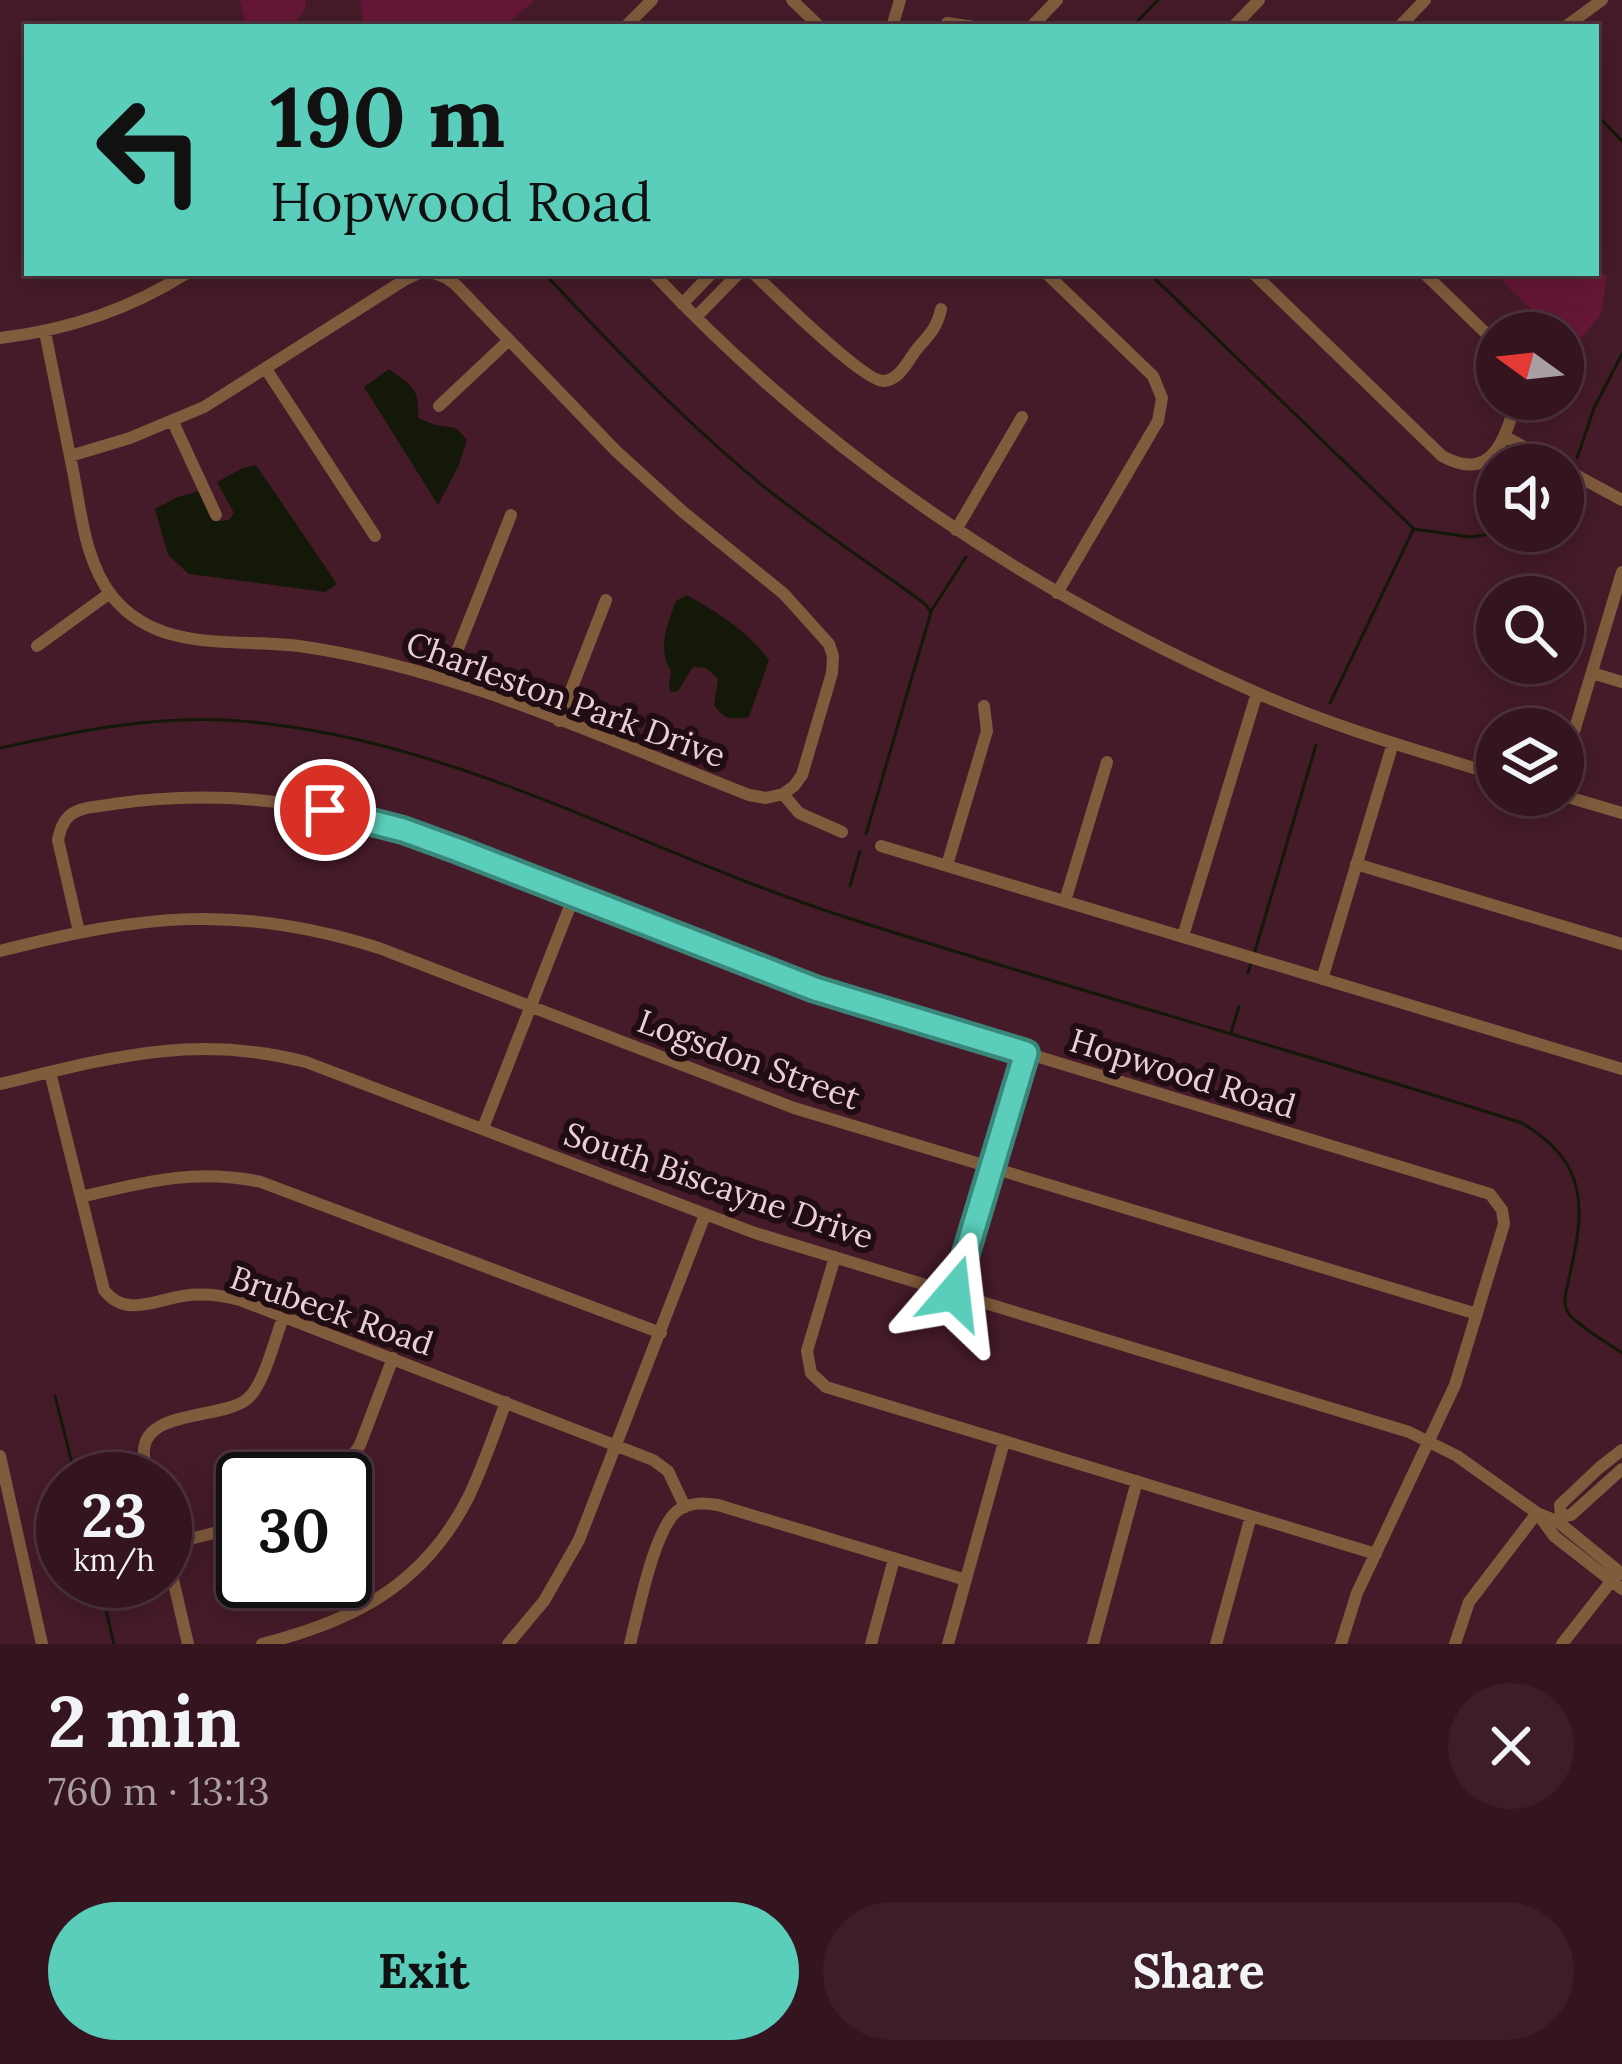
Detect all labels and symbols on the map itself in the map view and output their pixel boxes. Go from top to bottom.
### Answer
north arrow [1476,312,1584,420]
street label: Charleston Park Drive [401,622,731,776]
pin [274,759,376,861]
street label: Logsdon Street [632,999,866,1119]
street label: Hopwood Road [1065,1019,1301,1127]
street label: South Biscayne Drive [559,1112,879,1258]
position arrow [891,1230,1017,1356]
street label: Brubeck Road [225,1256,439,1364]
speed limit sign: 30 [216,1452,372,1608]

